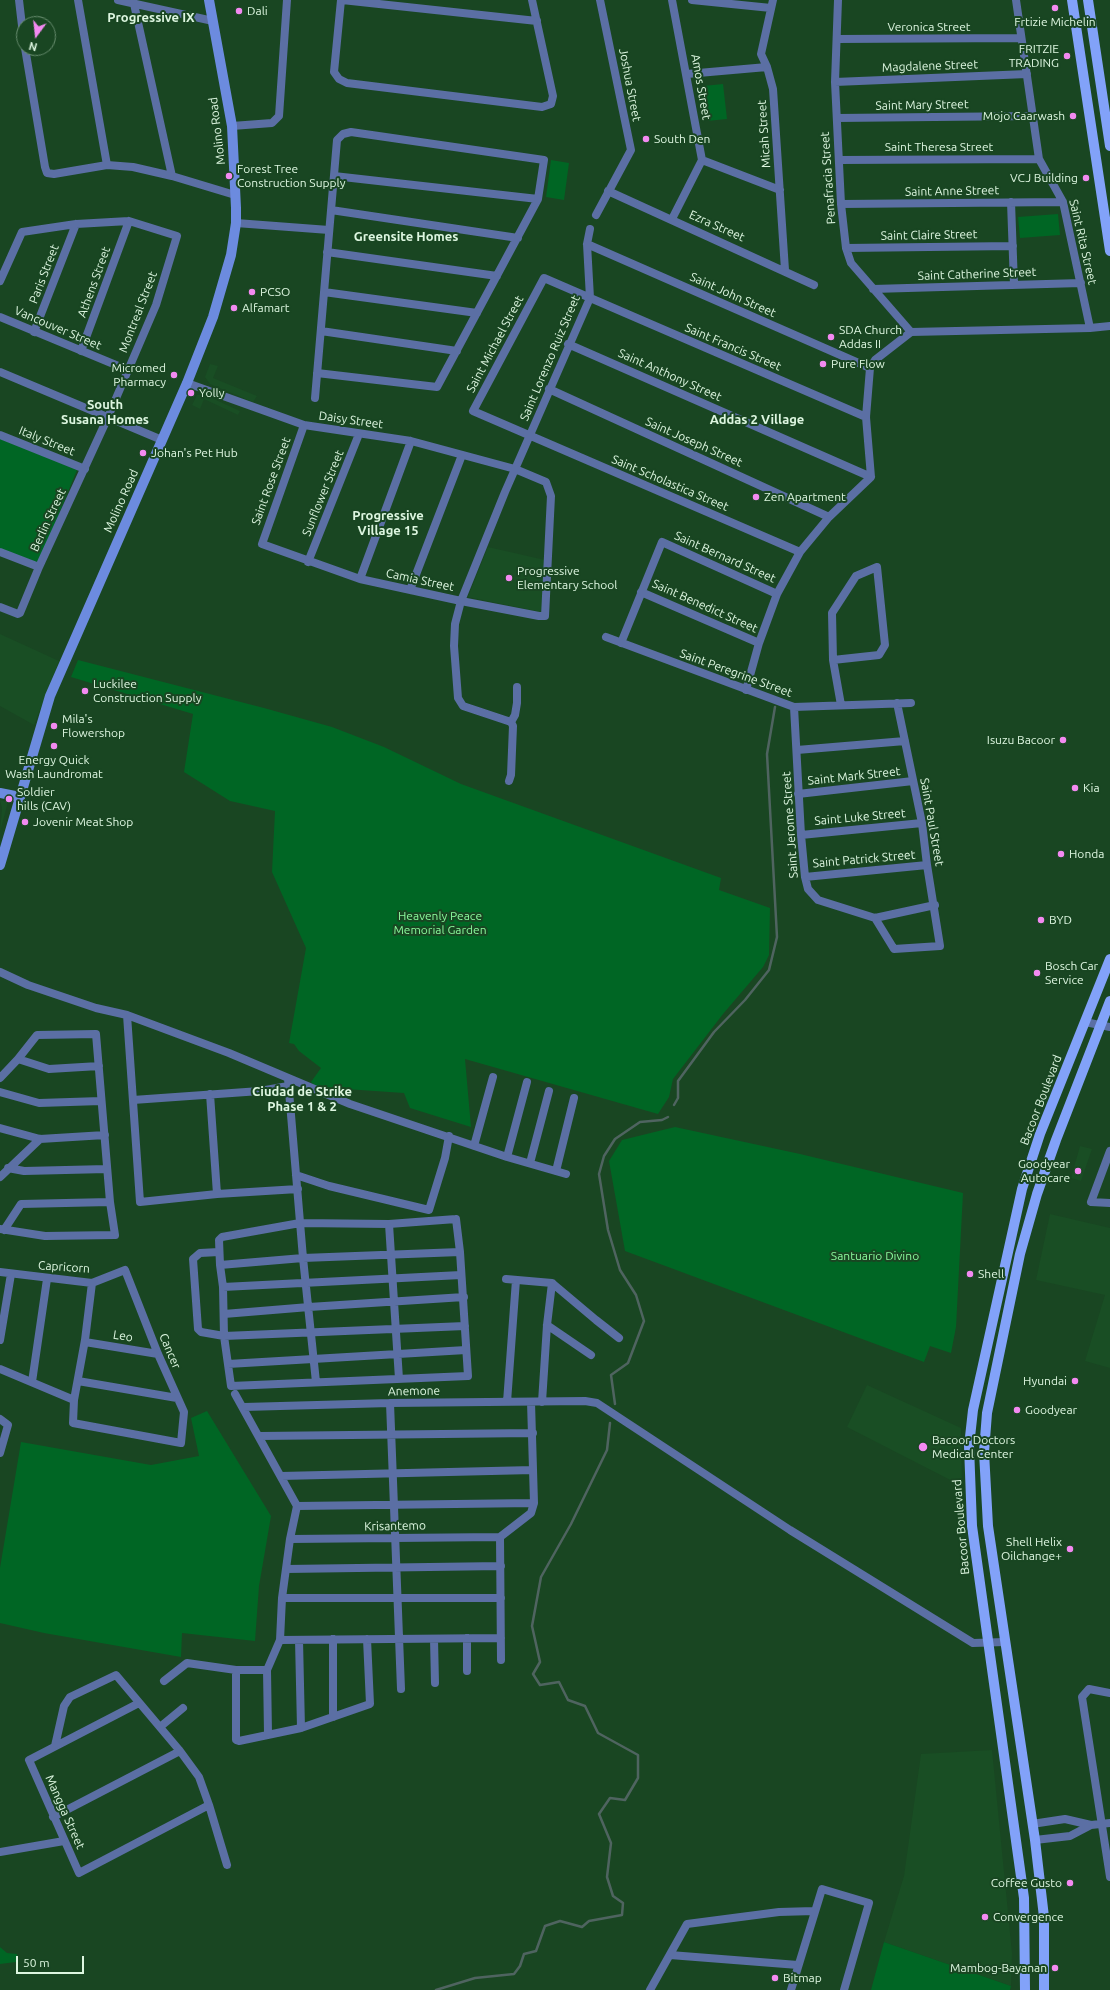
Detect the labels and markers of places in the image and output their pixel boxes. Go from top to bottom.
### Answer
marker: Frtizie Michelin [1050,3,1060,13]
place label: Dali [247,4,268,18]
marker: Dali [234,6,244,16]
place label: Frtizie Michelin [1014,15,1096,29]
place label: FRITZIE TRADING [1009,42,1059,70]
marker: FRITZIE TRADING [1062,51,1072,61]
place label: Mojo Caarwash [983,109,1065,123]
marker: Mojo Caarwash [1068,111,1078,121]
place label: South Den [654,132,710,146]
marker: South Den [641,134,651,144]
place label: Forest Tree Construction Supply [237,162,345,190]
marker: Forest Tree Construction Supply [224,171,234,181]
place label: VCJ Building [1010,171,1078,185]
marker: VCJ Building [1081,173,1091,183]
place label: PCSO [260,285,290,299]
marker: PCSO [247,287,257,297]
place label: Alfamart [242,301,289,315]
marker: Alfamart [229,303,239,313]
place label: SDA Church Addas II [839,323,902,351]
marker: SDA Church Addas II [826,332,836,342]
place label: Pure Flow [831,357,885,371]
marker: Pure Flow [818,359,828,369]
place label: Micromed Pharmacy [112,361,166,389]
marker: Micromed Pharmacy [169,370,179,380]
place label: Yolly [199,386,224,400]
marker: Yolly [186,388,196,398]
place label: Johan's Pet Hub [151,446,238,460]
marker: Johan's Pet Hub [138,448,148,458]
place label: Zen Apartment [764,490,846,504]
marker: Zen Apartment [751,492,761,502]
place label: Progressive Elementary School [517,564,617,592]
marker: Progressive Elementary School [504,573,514,583]
place label: Luckilee Construction Supply [93,677,201,705]
marker: Luckilee Construction Supply [80,686,90,696]
place label: Mila's Flowershop [62,712,125,740]
marker: Mila's Flowershop [49,721,59,731]
place label: Isuzu Bacoor [987,733,1055,747]
marker: Isuzu Bacoor [1058,735,1068,745]
marker: Energy Quick Wash Laundromat [49,741,59,751]
place label: Energy Quick Wash Laundromat [5,753,103,781]
place label: Kia [1083,781,1100,795]
marker: Kia [1070,783,1080,793]
place label: Soldier hills (CAV) [17,785,71,813]
marker: Soldier hills (CAV) [4,794,14,804]
place label: Jovenir Meat Shop [33,815,133,829]
marker: Jovenir Meat Shop [20,817,30,827]
place label: Honda [1069,847,1104,861]
marker: Honda [1056,849,1066,859]
place label: BYD [1049,913,1072,927]
marker: BYD [1036,915,1046,925]
place label: Bosch Car Service [1045,959,1098,987]
marker: Bosch Car Service [1032,968,1042,978]
place label: Goodyear Autocare [1018,1157,1070,1185]
marker: Goodyear Autocare [1073,1166,1083,1176]
place label: Shell [978,1267,1004,1281]
marker: Shell [965,1269,975,1279]
place label: Hyundai [1023,1374,1067,1388]
marker: Hyundai [1070,1376,1080,1386]
place label: Goodyear [1025,1403,1077,1417]
marker: Goodyear [1012,1405,1022,1415]
place label: Bacoor Doctors Medical Center [932,1433,1015,1461]
marker: Bacoor Doctors Medical Center [917,1441,929,1453]
place label: Shell Helix Oilchange+ [1001,1535,1062,1563]
marker: Shell Helix Oilchange+ [1065,1544,1075,1554]
place label: Coffee Gusto [991,1876,1062,1890]
marker: Coffee Gusto [1065,1878,1075,1888]
place label: Convergence [993,1910,1064,1924]
marker: Convergence [980,1912,990,1922]
place label: Mambog-Bayanan [950,1961,1047,1975]
marker: Mambog-Bayanan [1050,1963,1060,1973]
place label: Bitmap [783,1971,822,1985]
marker: Bitmap [770,1973,780,1983]

